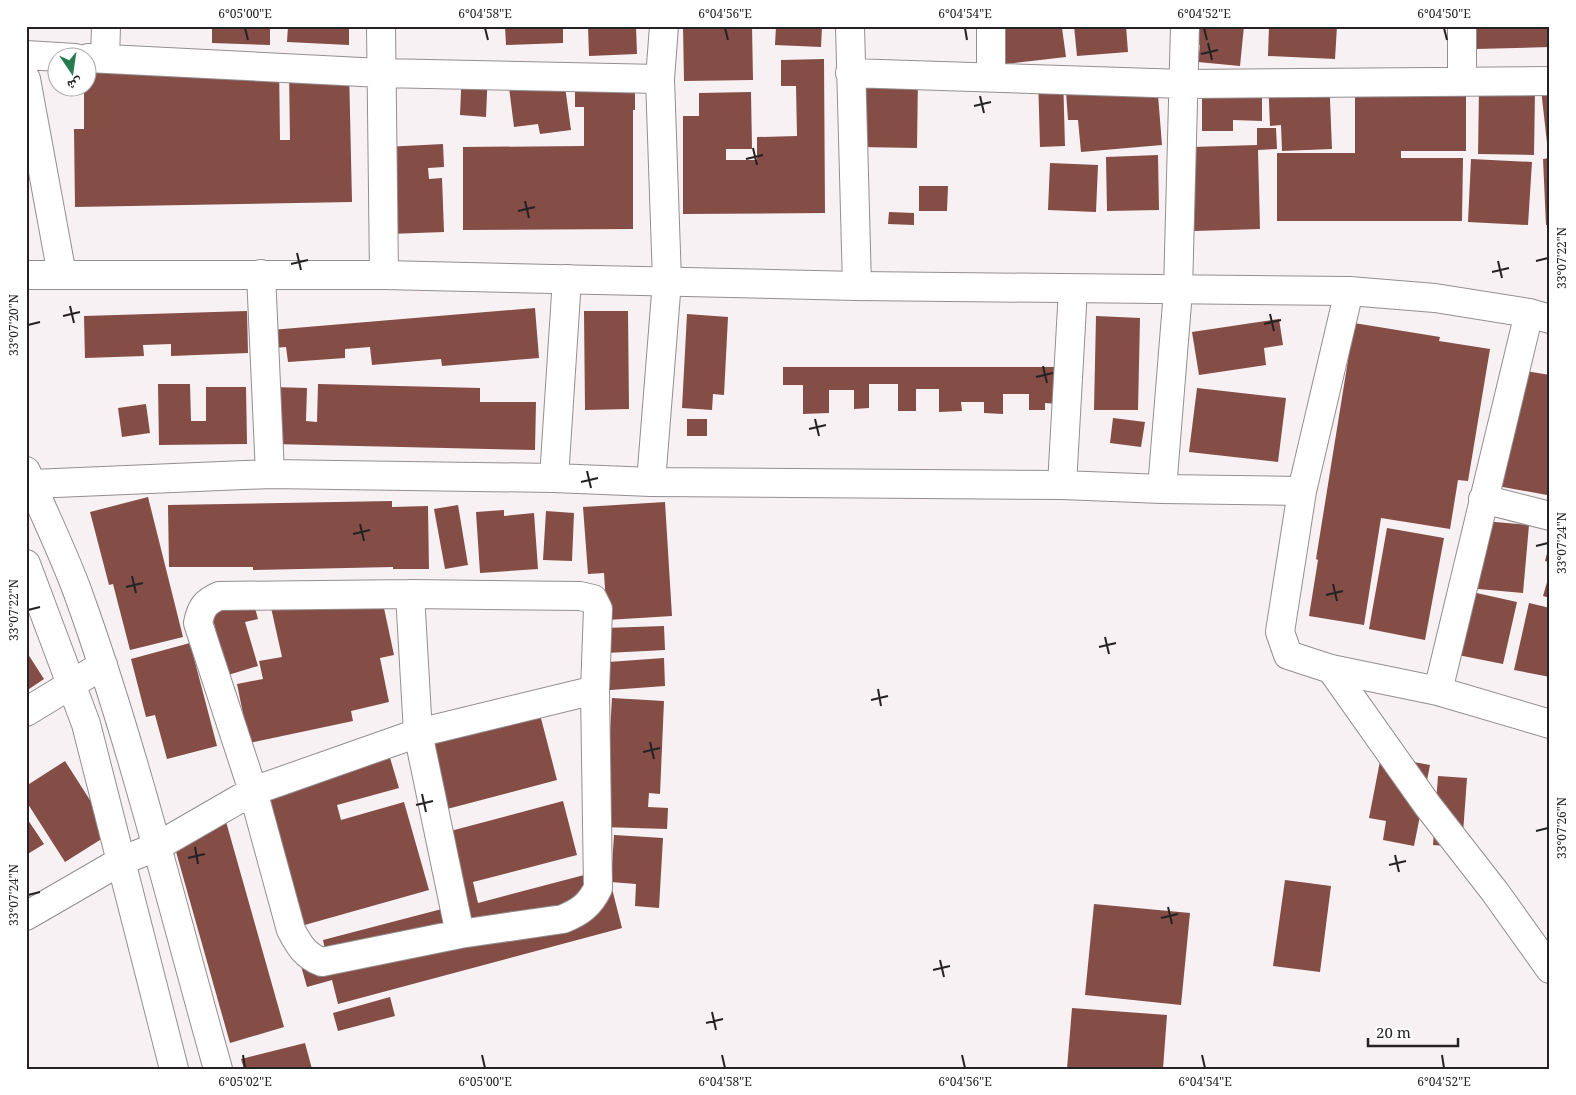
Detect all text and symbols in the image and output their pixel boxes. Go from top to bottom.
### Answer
text: 6°05'00"E [218,5,272,22]
text: 6°04'58"E [458,5,512,22]
text: 6°04'56"E [698,5,752,22]
text: 6°04'54"E [938,5,992,22]
text: 6°04'52"E [1177,5,1231,22]
text: 6°04'50"E [1417,5,1471,22]
north arrow [48,48,98,98]
text: ش [66,74,84,96]
text: 33°07'22"N [1553,227,1570,289]
text: 33°07'20"N [5,294,22,356]
text: 33°07'24"N [1553,512,1570,574]
text: 33°07'22"N [5,579,22,641]
text: 33°07'26"N [1553,797,1570,859]
text: 33°07'24"N [5,864,22,926]
scale bar [1368,1015,1458,1047]
text: 20 m [1376,1022,1411,1042]
text: 6°05'02"E [218,1073,272,1090]
text: 6°05'00"E [458,1073,512,1090]
text: 6°04'58"E [698,1073,752,1090]
text: 6°04'56"E [938,1073,992,1090]
text: 6°04'54"E [1178,1073,1232,1090]
text: 6°04'52"E [1417,1073,1471,1090]

